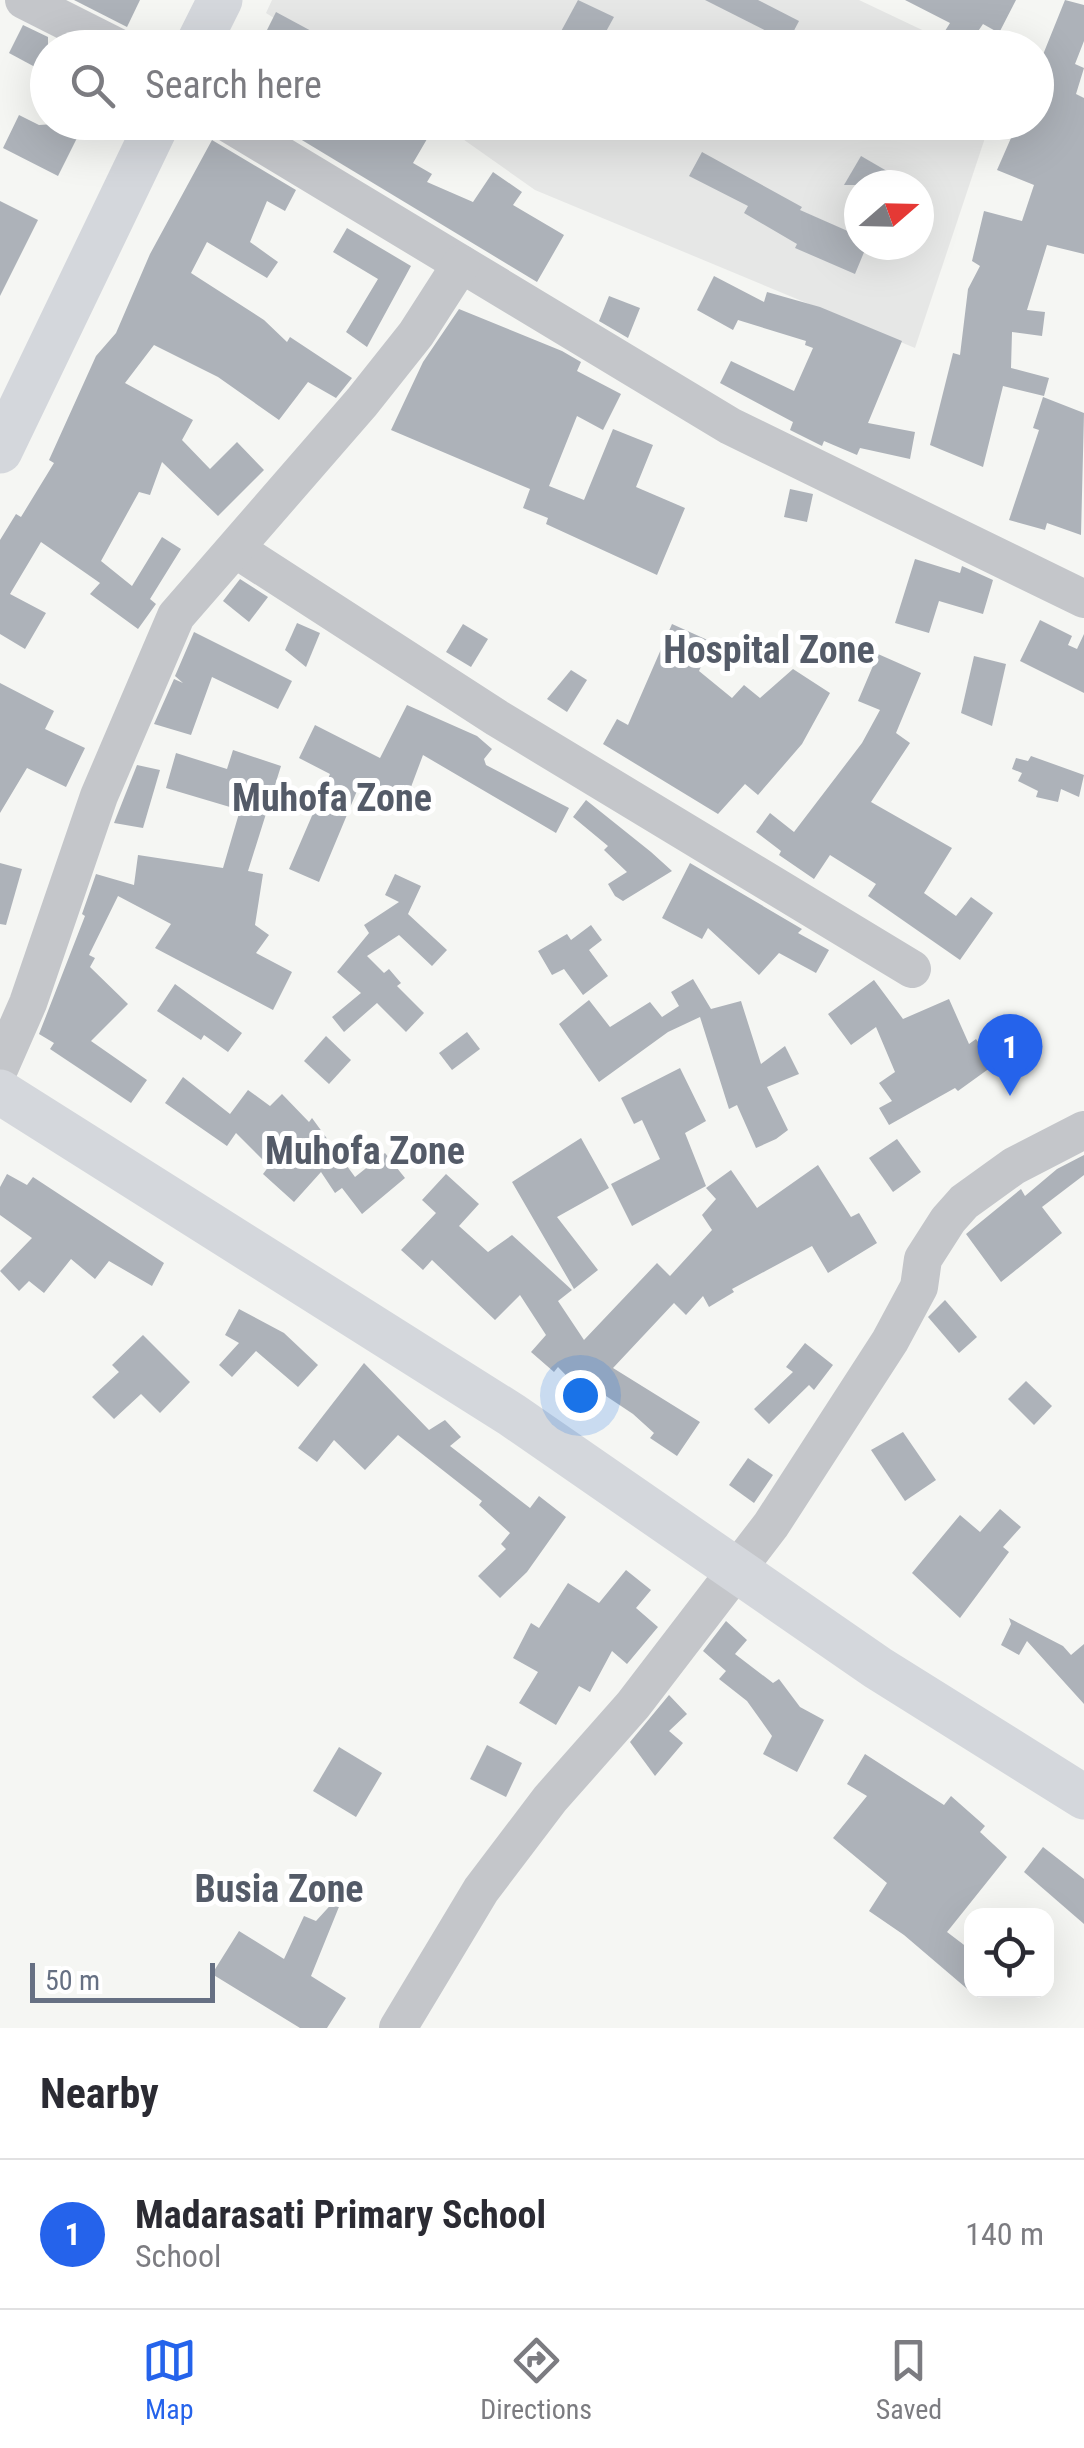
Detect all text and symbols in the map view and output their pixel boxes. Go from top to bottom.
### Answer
search box [30,30,1054,140]
icon: search [65,58,120,113]
text: Search here [145,63,322,107]
north arrow [844,170,934,260]
district label: Hospital Zone [663,628,875,672]
district label: Muhofa Zone [232,776,432,820]
pin: 1 [978,1014,1042,1096]
district label: Muhofa Zone [265,1129,465,1173]
your location [555,1370,606,1421]
district label: Busia Zone [194,1867,364,1911]
map controls [964,1908,1054,1998]
button: locate [964,1908,1054,1998]
scale bar [30,1958,215,2002]
text: 50 m [45,1964,100,1997]
text: Nearby [40,2069,159,2118]
text: Madarasati Primary School [135,2193,546,2237]
text: 1 [64,2215,81,2253]
text: 140 m [965,2215,1044,2253]
text: School [135,2237,221,2275]
tab: Map [142,2333,197,2426]
tab: Directions [480,2333,592,2426]
tab: Saved [876,2333,942,2426]

